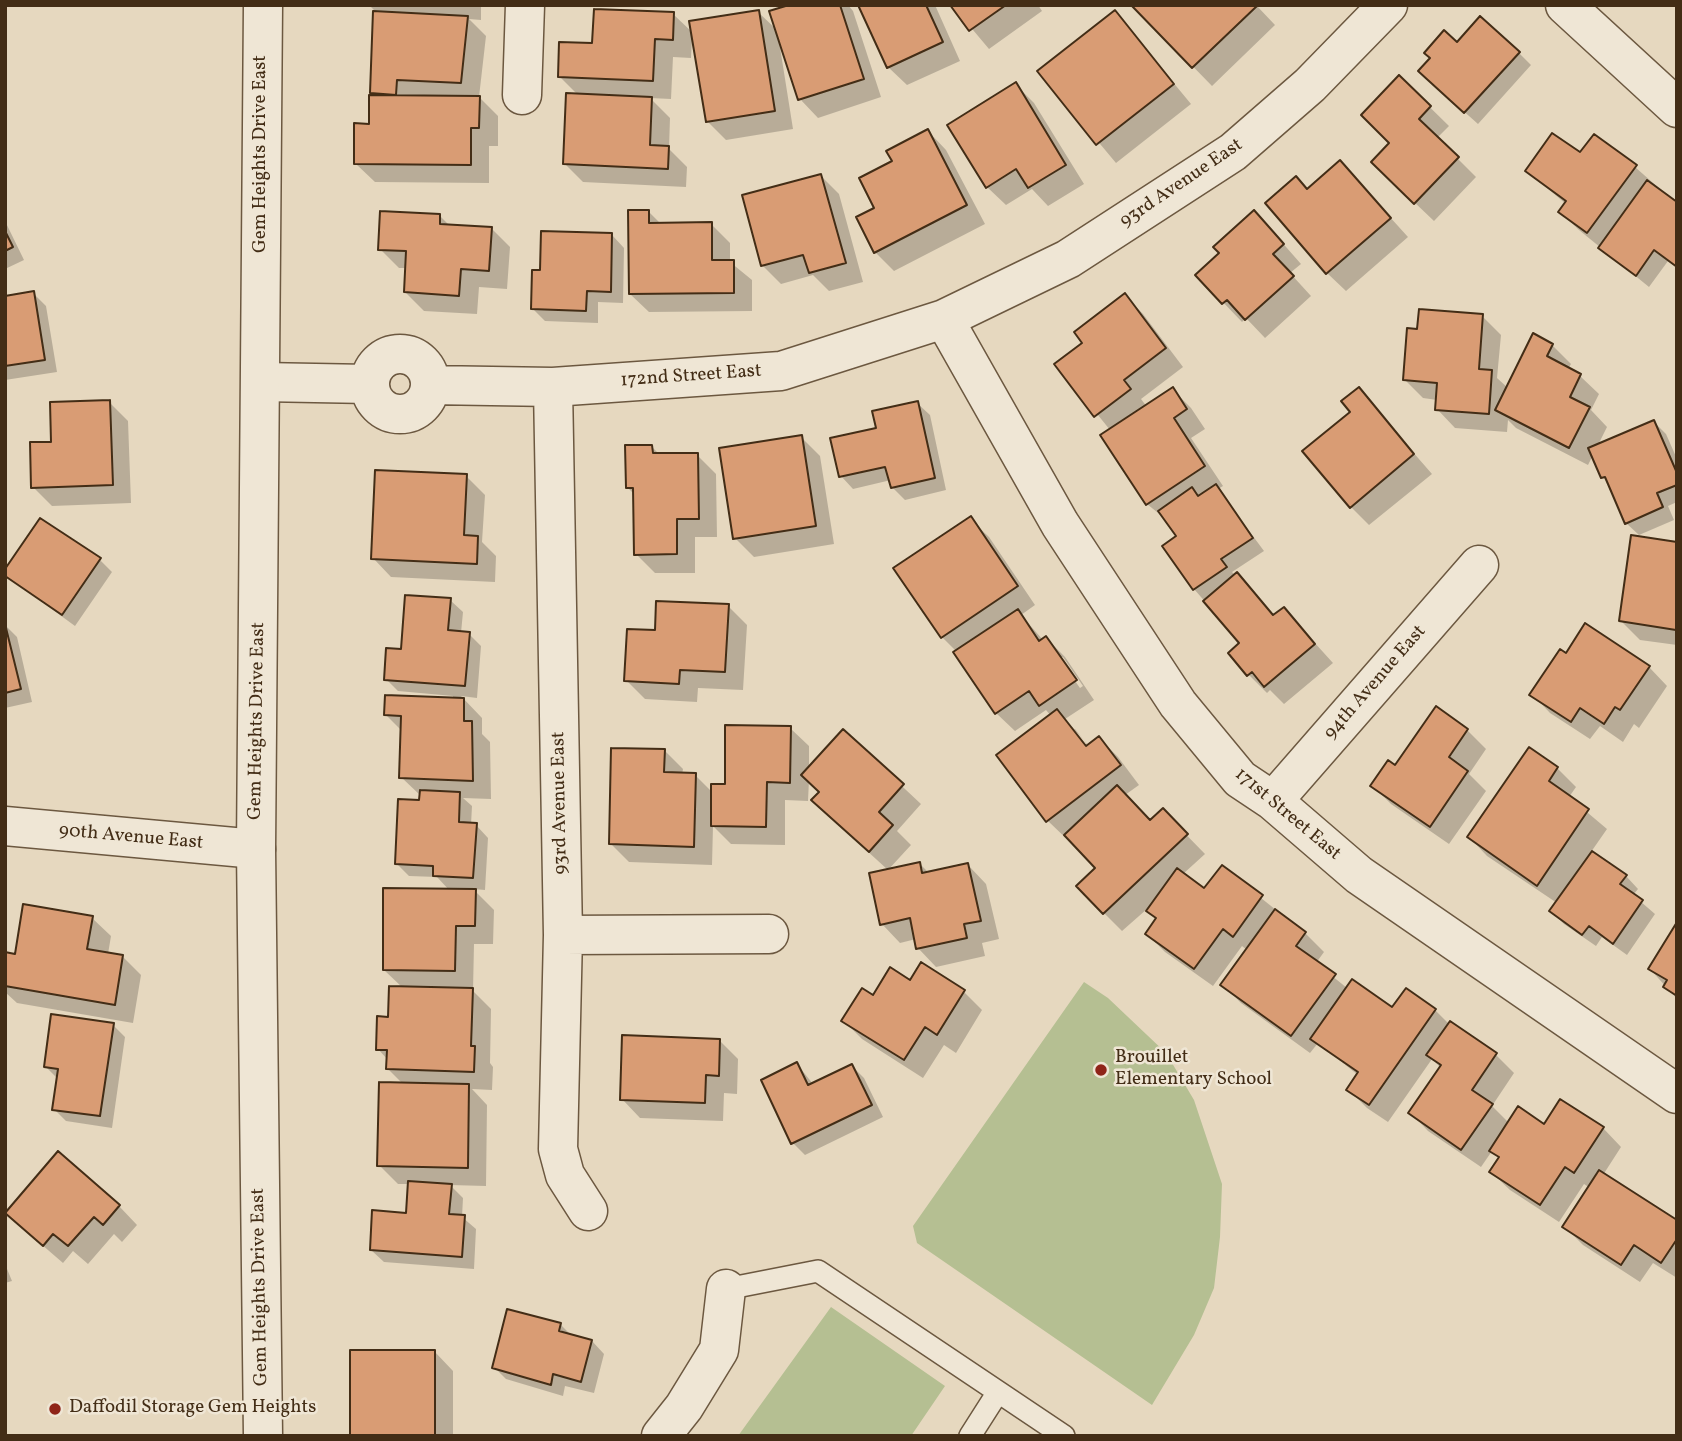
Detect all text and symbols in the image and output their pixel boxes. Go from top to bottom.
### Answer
street label: Gem Heights Drive East [251,55,273,253]
street label: 93rd Avenue East [1116,134,1248,234]
street label: 172nd Street East [620,361,762,393]
street label: 94th Avenue East [1320,621,1432,745]
street label: Gem Heights Drive East [245,622,271,820]
street label: 93rd Avenue East [548,731,574,875]
street label: 171st Street East [1229,764,1345,866]
street label: 90th Avenue East [58,820,204,856]
place label: Brouillet Elementary School [1115,1048,1272,1092]
marker: Brouillet Elementary School [1093,1062,1109,1078]
street label: Gem Heights Drive East [248,1188,274,1386]
place label: Daffodil Storage Gem Heights [69,1398,316,1420]
marker: Daffodil Storage Gem Heights [47,1401,63,1417]

